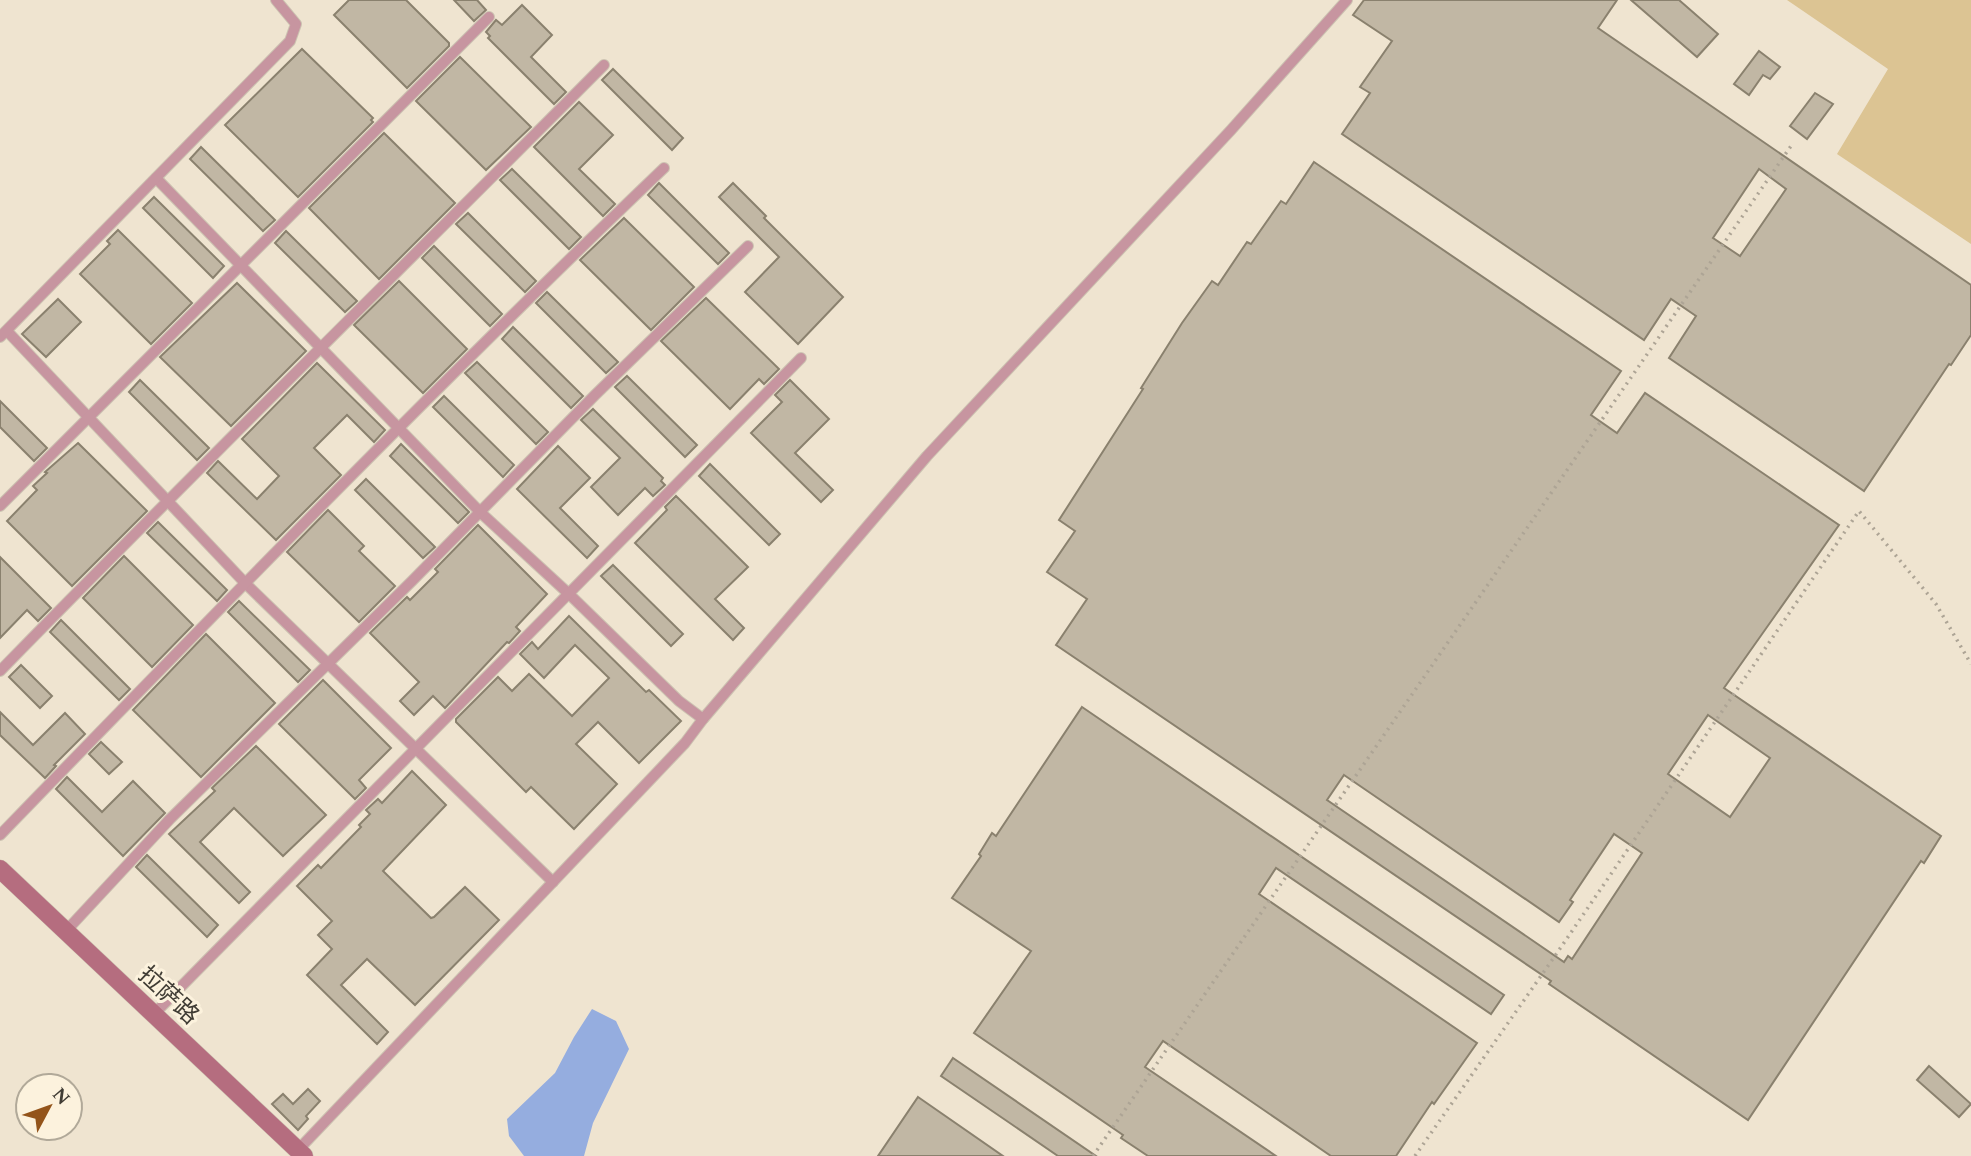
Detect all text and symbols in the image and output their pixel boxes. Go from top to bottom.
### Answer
street label: 拉萨路 [130,958,207,1033]
north arrow [14,1072,84,1142]
text: N [45,1081,77,1112]

